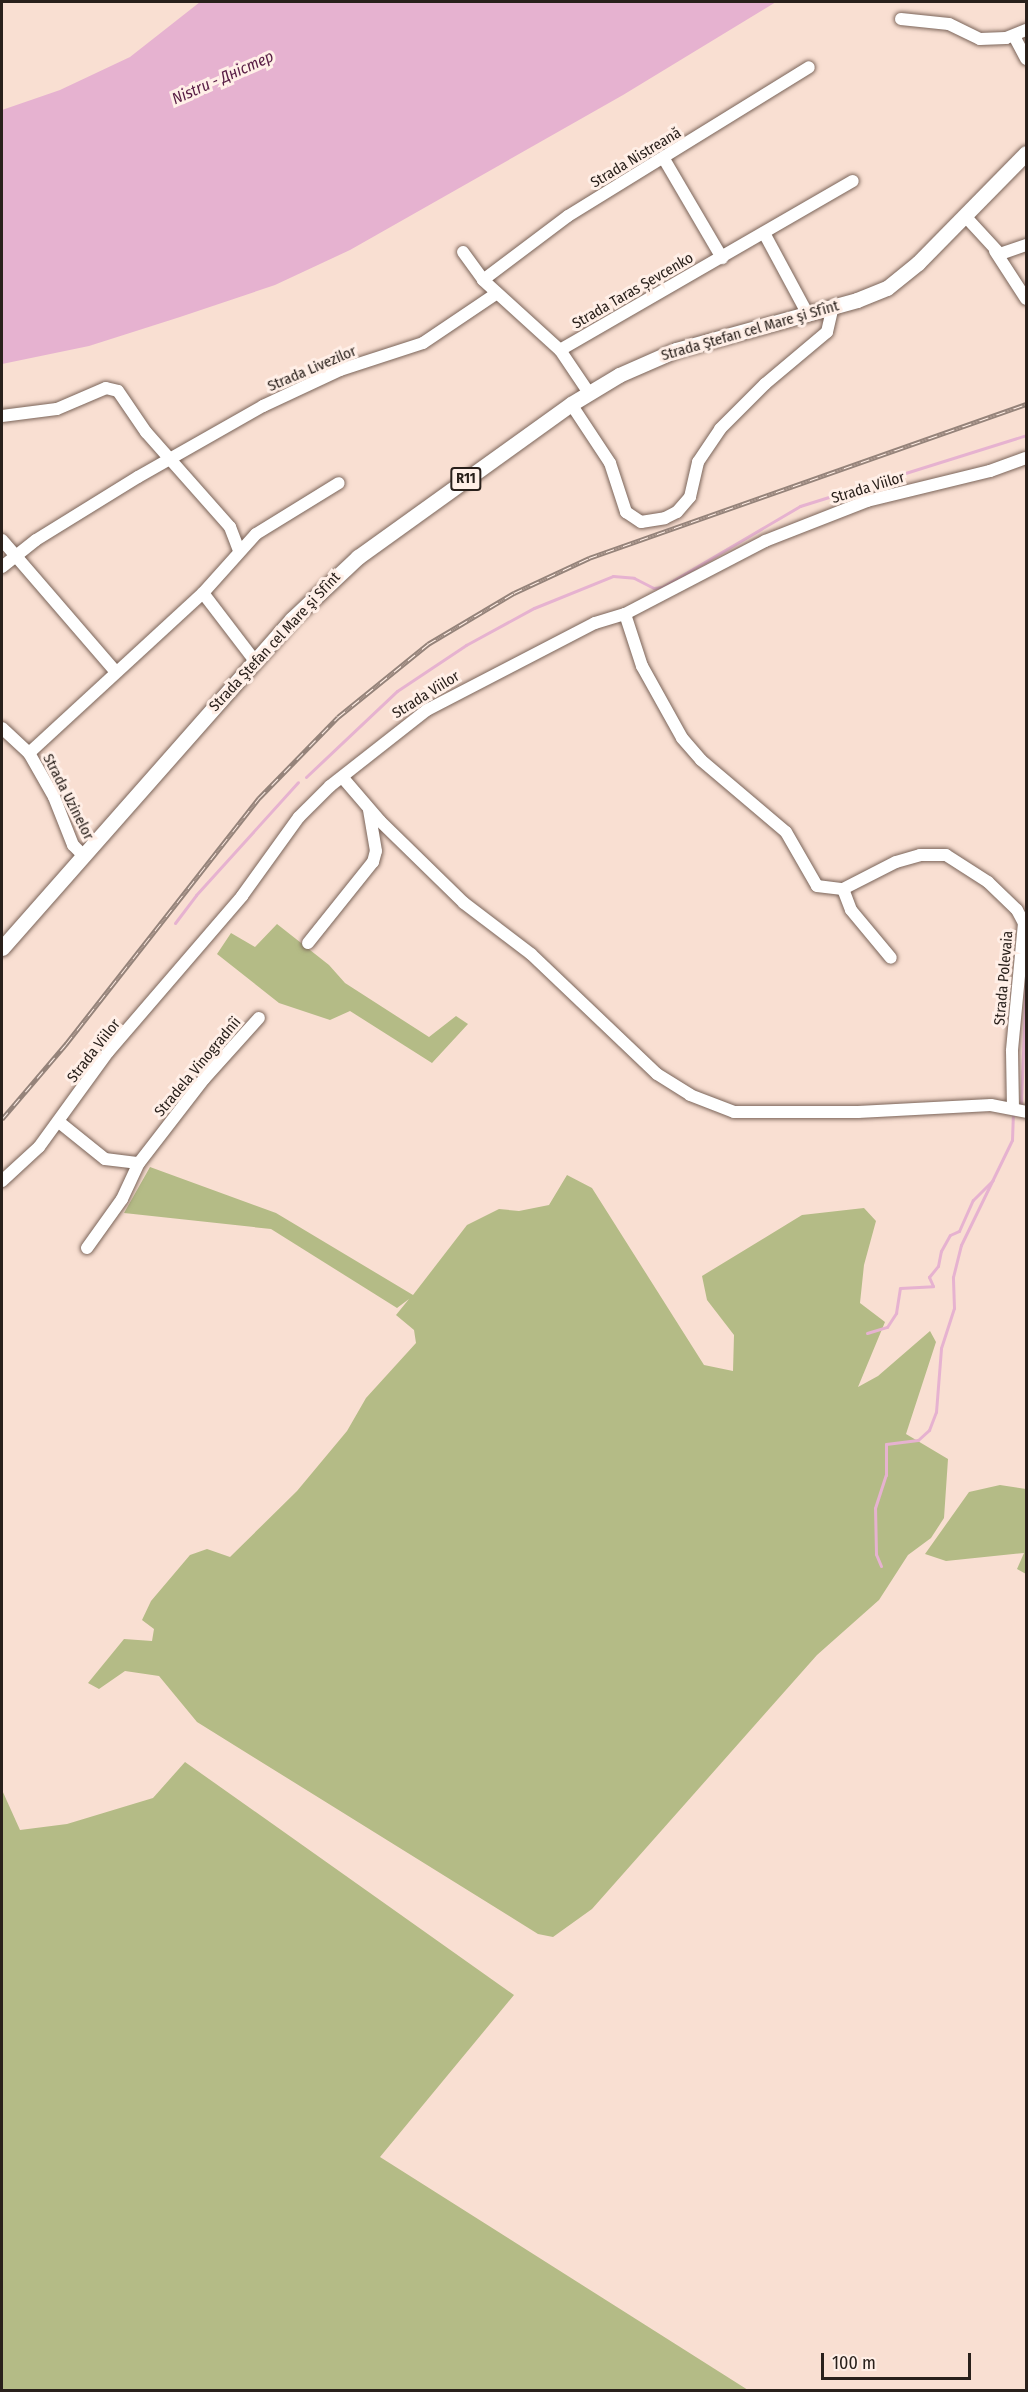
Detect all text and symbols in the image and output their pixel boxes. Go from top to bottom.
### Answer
water label: Nistru - Дністер [169,47,277,109]
street label: Strada Nistreană [588,124,684,192]
street label: Strada Taras Șevcenko [569,249,697,333]
street label: Strada Ştefan cel Mare şi Sfînt [659,297,841,365]
street label: Strada Livezilor [265,342,359,396]
road number: R11 [450,468,482,490]
street label: Strada Viilor [829,468,907,508]
street label: Strada Ştefan cel Mare şi Sfînt [206,569,344,715]
street label: Strada Viilor [389,667,463,723]
street label: Strada Uzinelor [39,751,97,843]
street label: Strada Polevaia [991,930,1017,1026]
street label: Stradela Vinogradnîi [151,1013,245,1121]
street label: Strada Viilor [64,1016,124,1086]
scale bar [824,2341,974,2379]
text: 100 m [832,2352,876,2374]

